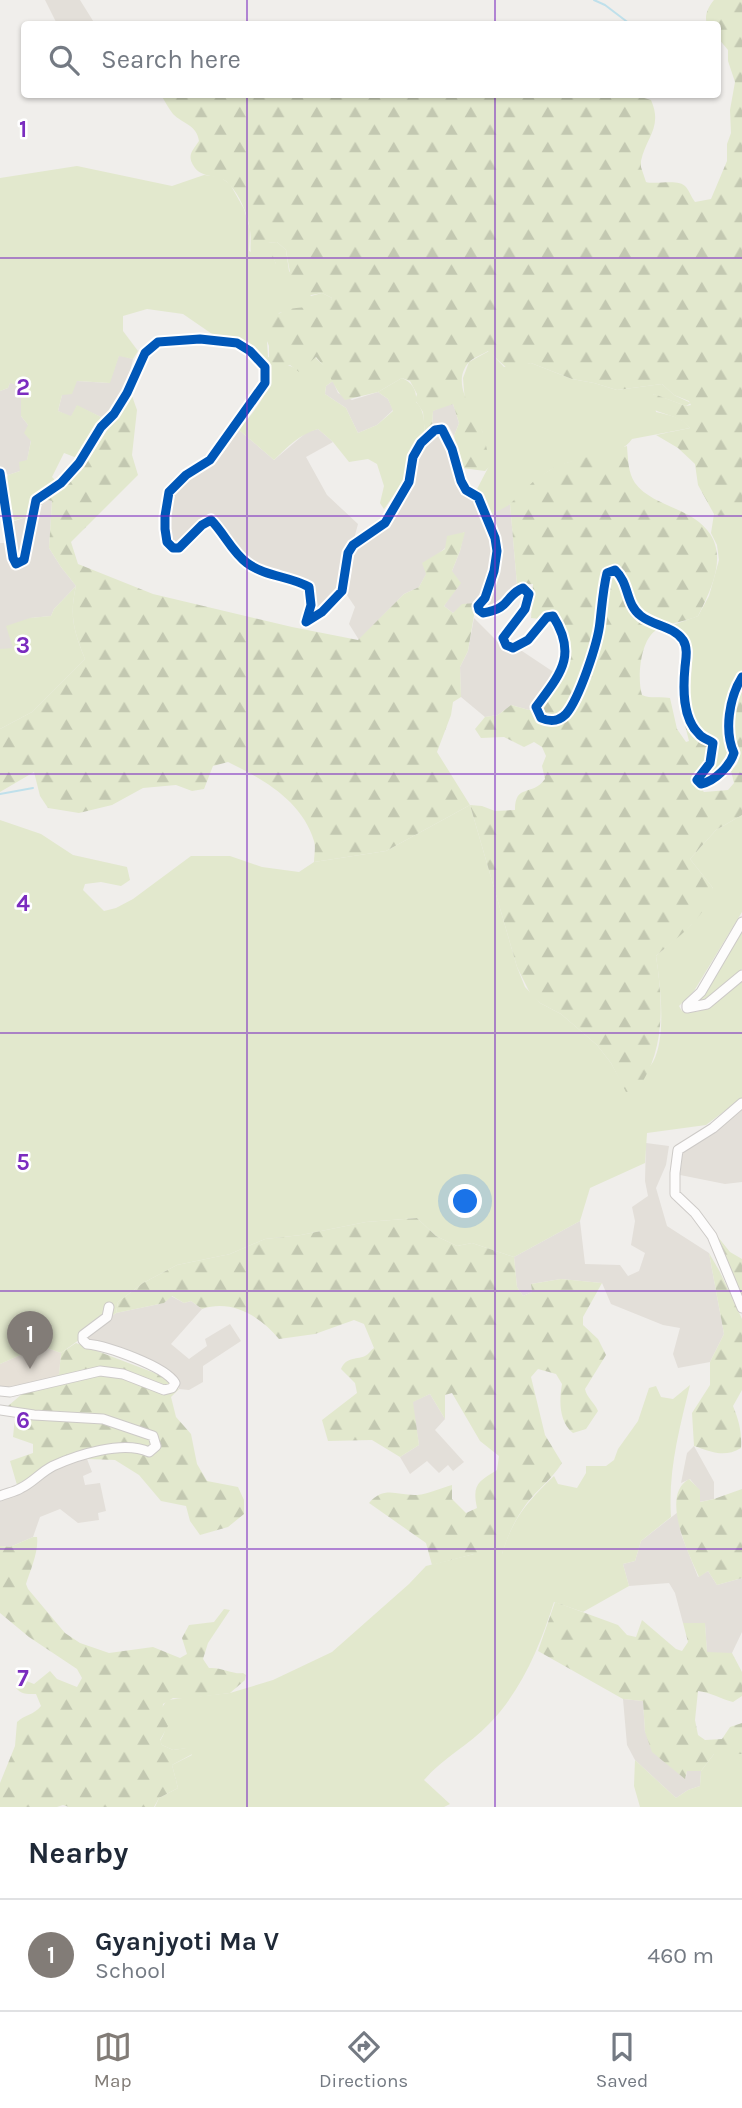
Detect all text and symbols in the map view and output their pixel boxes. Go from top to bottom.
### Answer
search box [21,21,721,98]
icon: search [45,41,83,79]
text: Search here [101,44,241,75]
text: 1 [19,116,27,143]
text: 2 [16,374,30,401]
text: 3 [16,632,30,659]
text: 4 [16,890,30,917]
text: 5 [16,1149,30,1176]
your location [448,1184,482,1218]
pin: 1 [7,1311,53,1369]
text: 6 [16,1407,30,1434]
text: 7 [17,1665,29,1692]
text: Nearby [28,1835,128,1871]
text: Gyanjyoti Ma V [95,1926,279,1957]
text: 1 [47,1942,55,1969]
text: 460 m [647,1942,714,1969]
text: School [95,1957,166,1984]
tab: Map [94,2028,132,2092]
tab: Directions [319,2028,408,2092]
tab: Saved [596,2028,648,2092]

